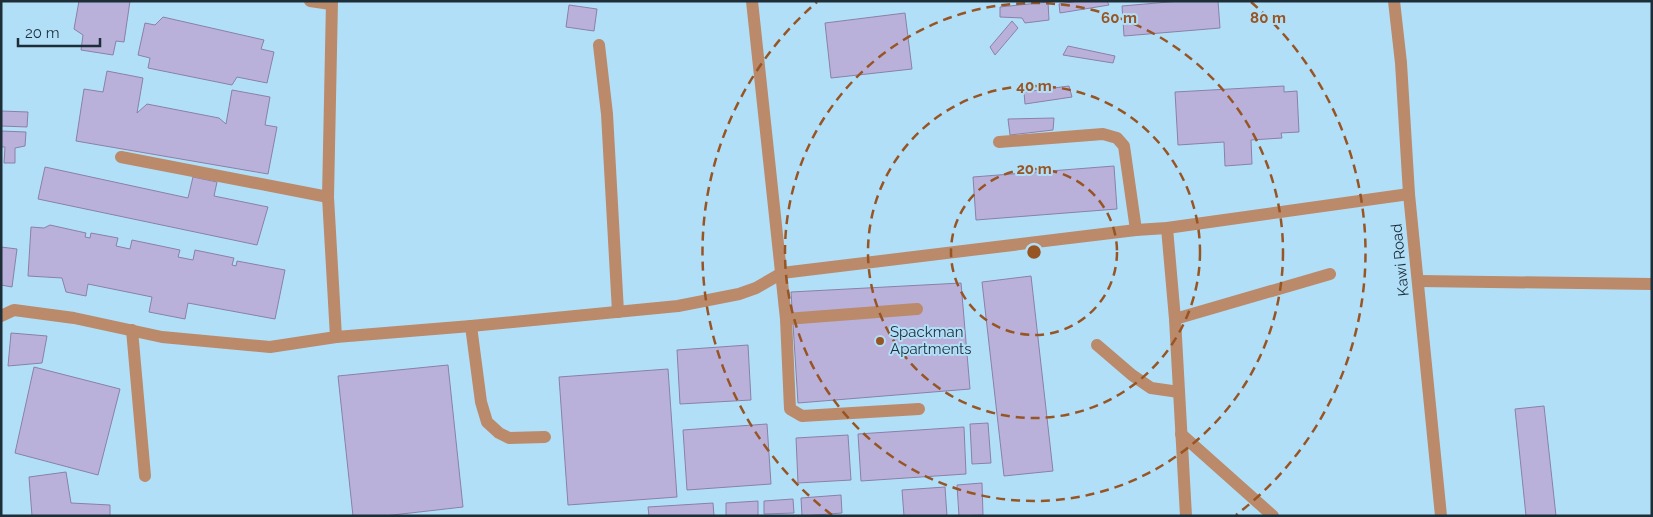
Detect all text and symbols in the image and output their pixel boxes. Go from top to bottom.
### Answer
text: 60 m [1101,9,1137,27]
text: 80 m [1250,9,1286,27]
scale bar [18,15,100,47]
text: 20 m [25,24,60,42]
text: 40 m [1016,77,1052,95]
text: 20 m [1016,160,1052,178]
street label: Kawi Road [1387,223,1413,297]
centre of rings [1025,243,1043,261]
place label: Spackman Apartments [890,323,971,358]
marker: Spackman Apartments [874,335,886,347]

